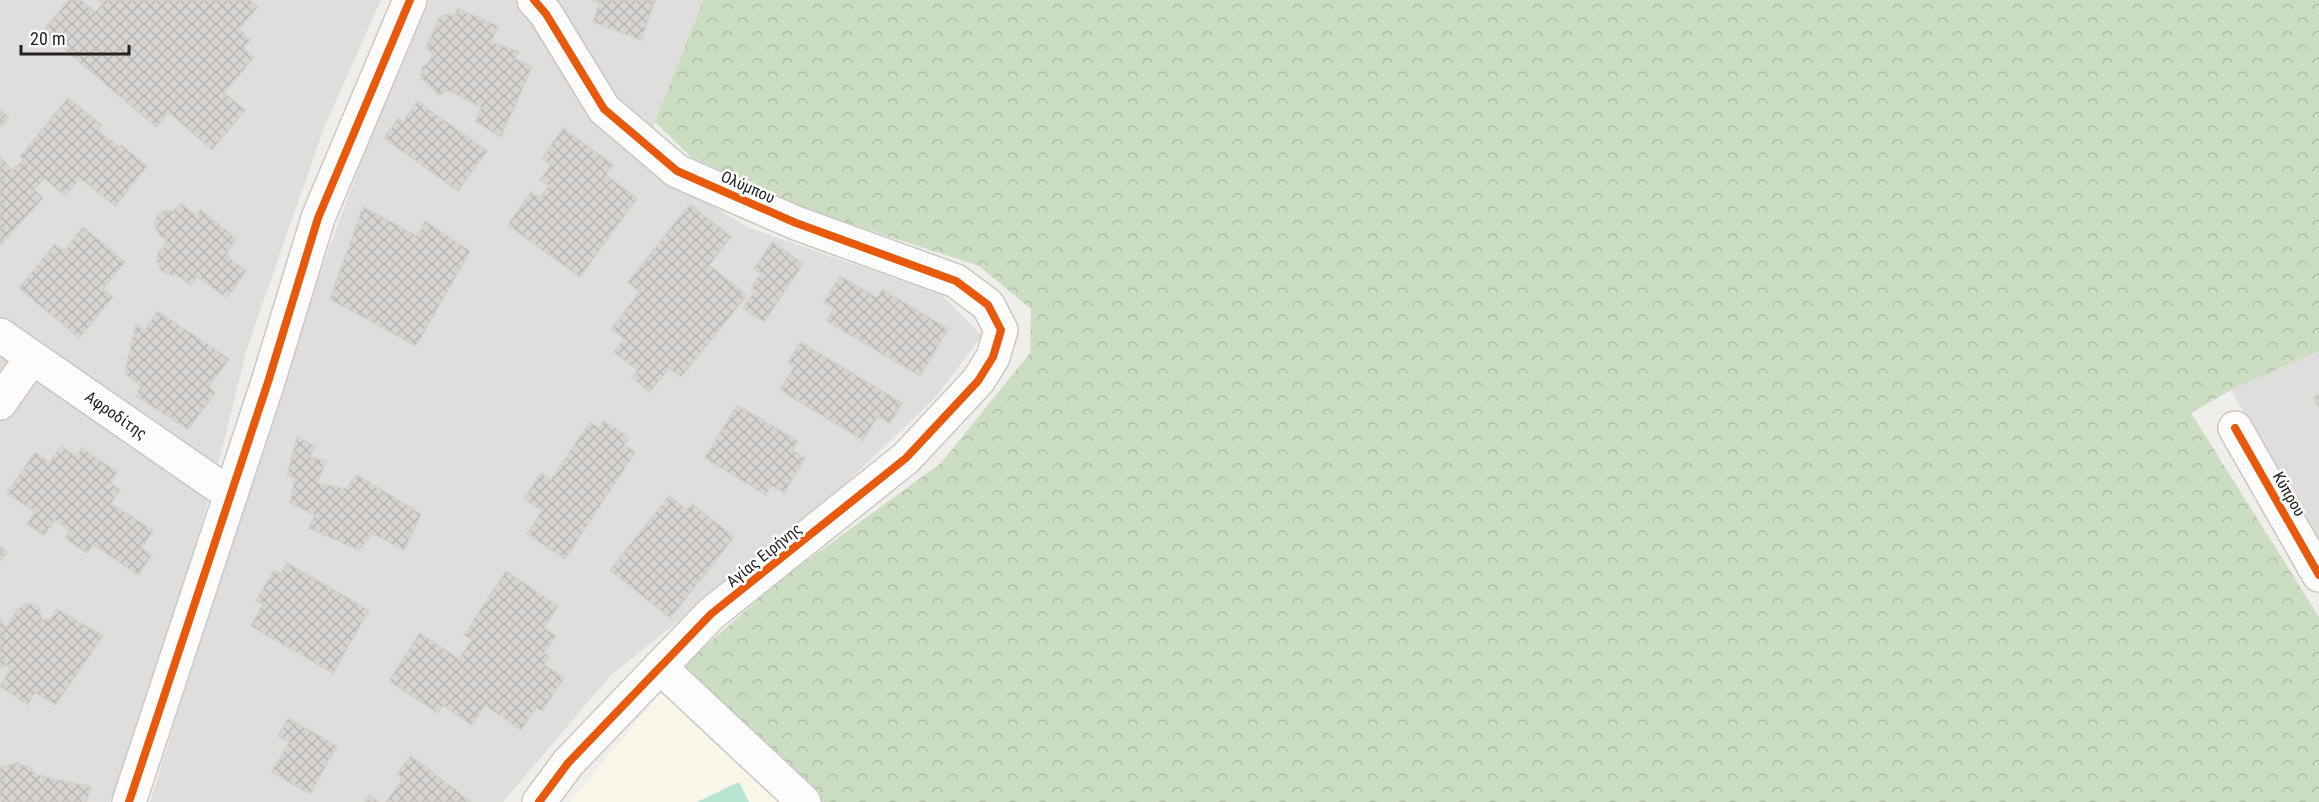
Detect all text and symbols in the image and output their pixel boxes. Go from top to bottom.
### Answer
scale bar [21,18,129,56]
text: 20 m [30,28,65,49]
street label: Ολύμπου [718,167,778,207]
street label: Αφροδίτης [82,387,150,443]
street label: Κύπρου [2269,468,2309,520]
street label: Αγίας Ειρήνης [723,519,805,591]

